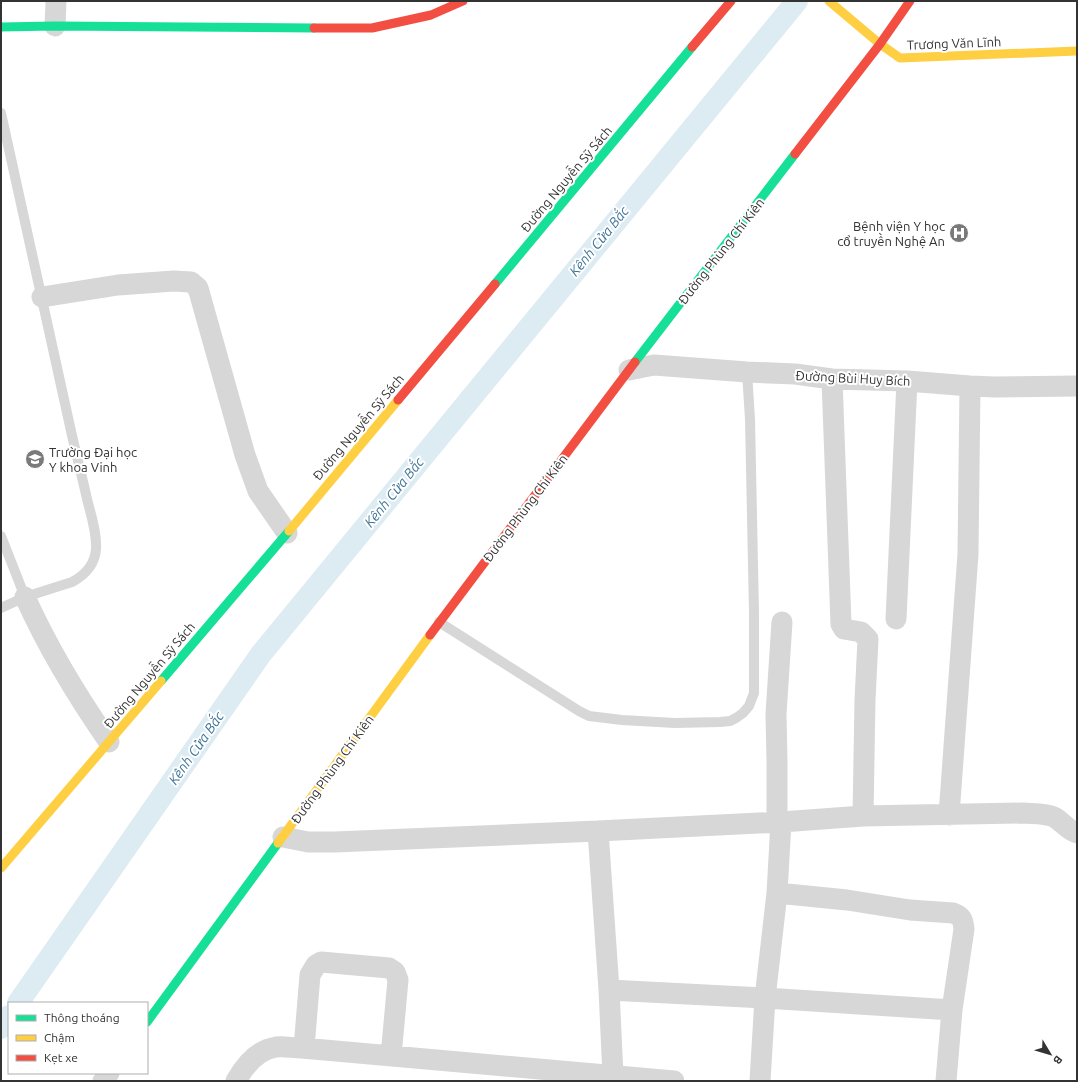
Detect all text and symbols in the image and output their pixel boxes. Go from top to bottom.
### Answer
street label: Trương Văn Lĩnh [906,34,1002,52]
street label: Đường Nguyễn Sỹ Sách [517,123,614,235]
street label: Đường Phùng Chí Kiên [675,195,767,307]
water label: Kênh Cửa Bắc [564,201,632,279]
place label: Bệnh viện Y học cổ truyền Nghệ An [837,219,945,249]
hospital icon: Bệnh viện Y học cổ truyền Nghệ An [948,222,970,244]
street label: Đường Bùi Huy Bích [795,368,911,388]
street label: Đường Nguyễn Sỹ Sách [309,371,406,483]
place label: Trường Đại học Y khoa Vinh [49,445,137,474]
school or university icon: Trường Đại học Y khoa Vinh [24,448,46,470]
water label: Kênh Cửa Bắc [359,452,427,530]
street label: Đường Phùng Chí Kiên [480,452,570,564]
street label: Đường Nguyễn Sỹ Sách [100,619,197,731]
water label: Kênh Cửa Bắc [163,707,227,788]
street label: Đường Phùng Chí Kiên [288,712,376,826]
legend [8,1002,148,1074]
text: Thông thoáng [44,1011,120,1024]
text: Chậm [44,1031,75,1045]
north arrow [1030,1034,1070,1074]
text: Kẹt xe [44,1051,78,1065]
text: B [1051,1054,1065,1067]

